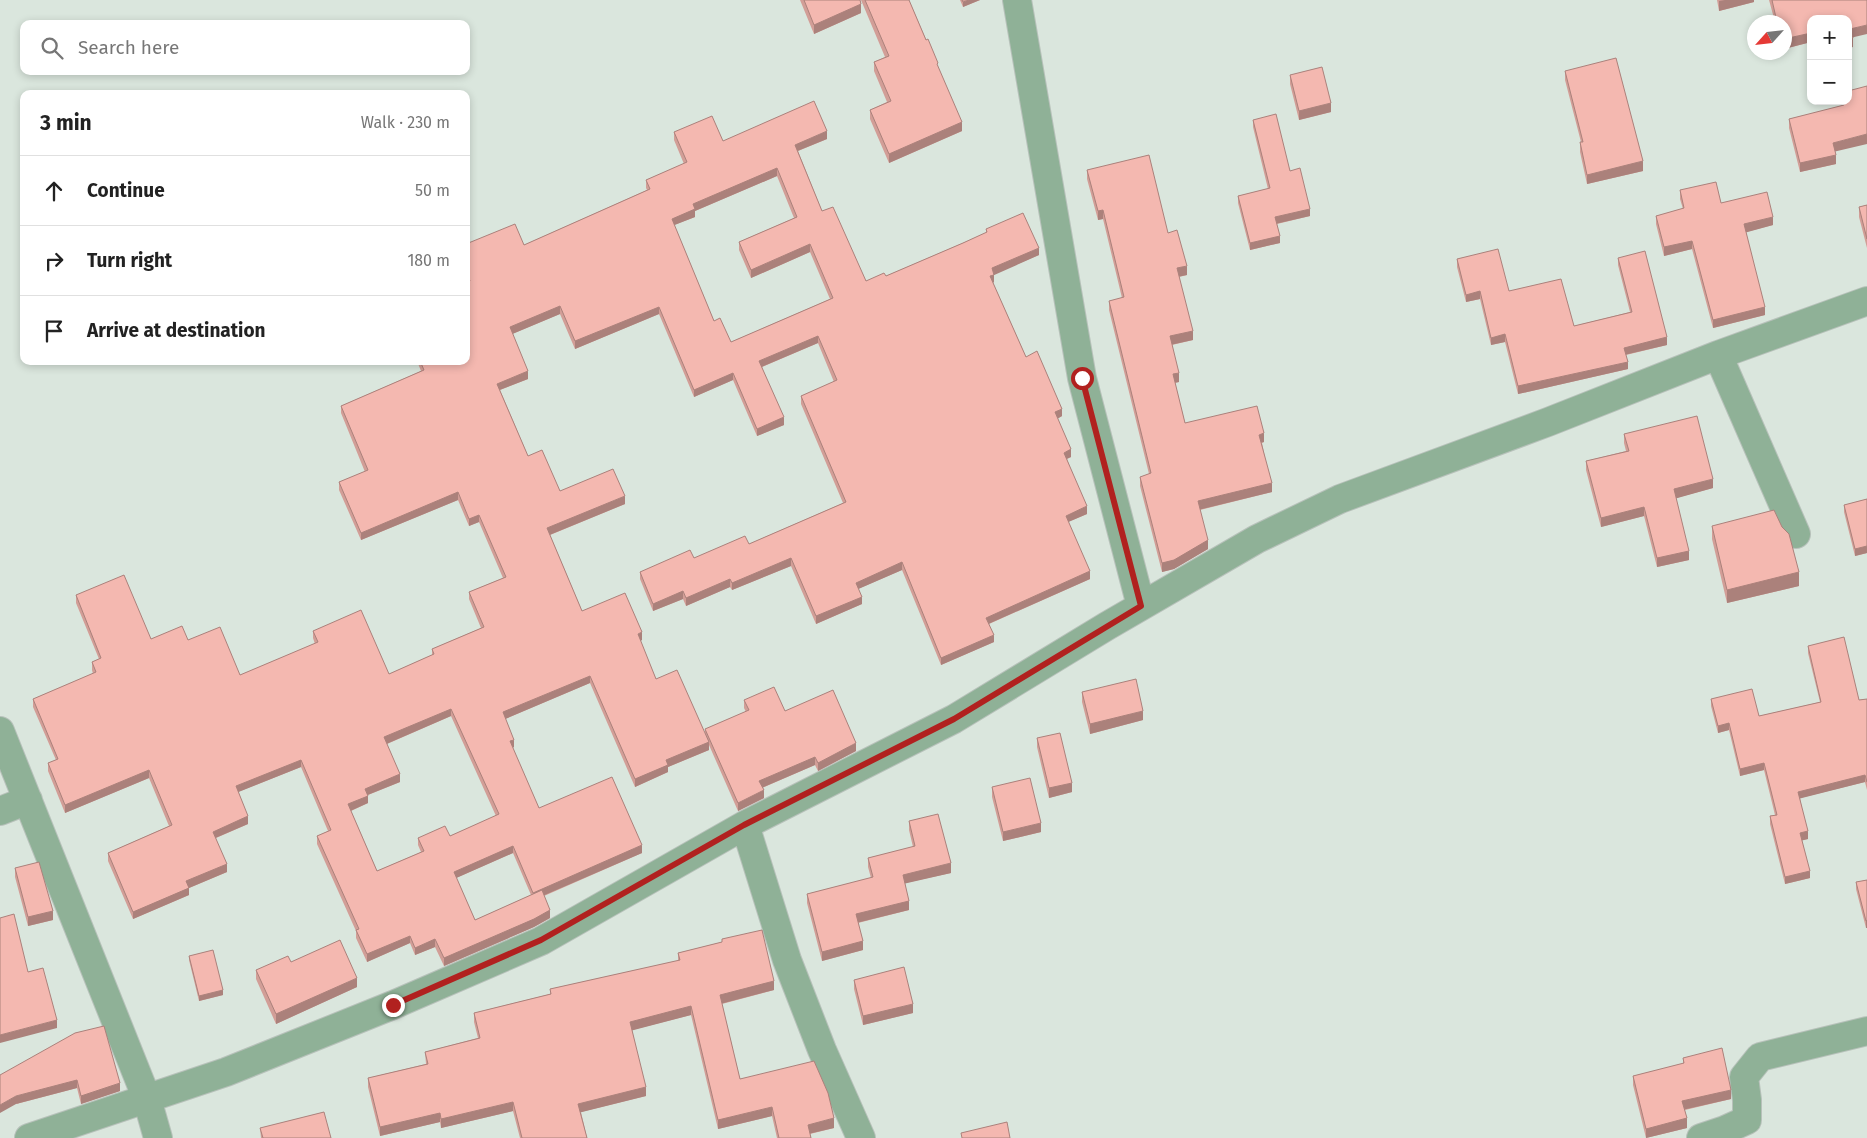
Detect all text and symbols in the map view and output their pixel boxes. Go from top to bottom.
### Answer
north arrow [1747,15,1792,60]
map controls [1807,15,1852,105]
button: + [1807,15,1852,60]
search box [20,20,470,75]
icon: search [38,34,66,62]
text: Search here [78,36,179,59]
button: − [1807,60,1852,105]
text: 3 min [40,110,92,136]
text: Walk · 230 m [361,113,450,132]
icon: ahead [40,177,68,205]
text: Continue [87,179,165,202]
text: 50 m [415,181,450,200]
icon: right [40,247,68,275]
text: Turn right [87,249,172,272]
text: 180 m [407,251,450,270]
icon: arrive [40,317,68,345]
text: Arrive at destination [87,319,266,342]
route start [1071,367,1094,390]
route end [382,994,405,1017]

